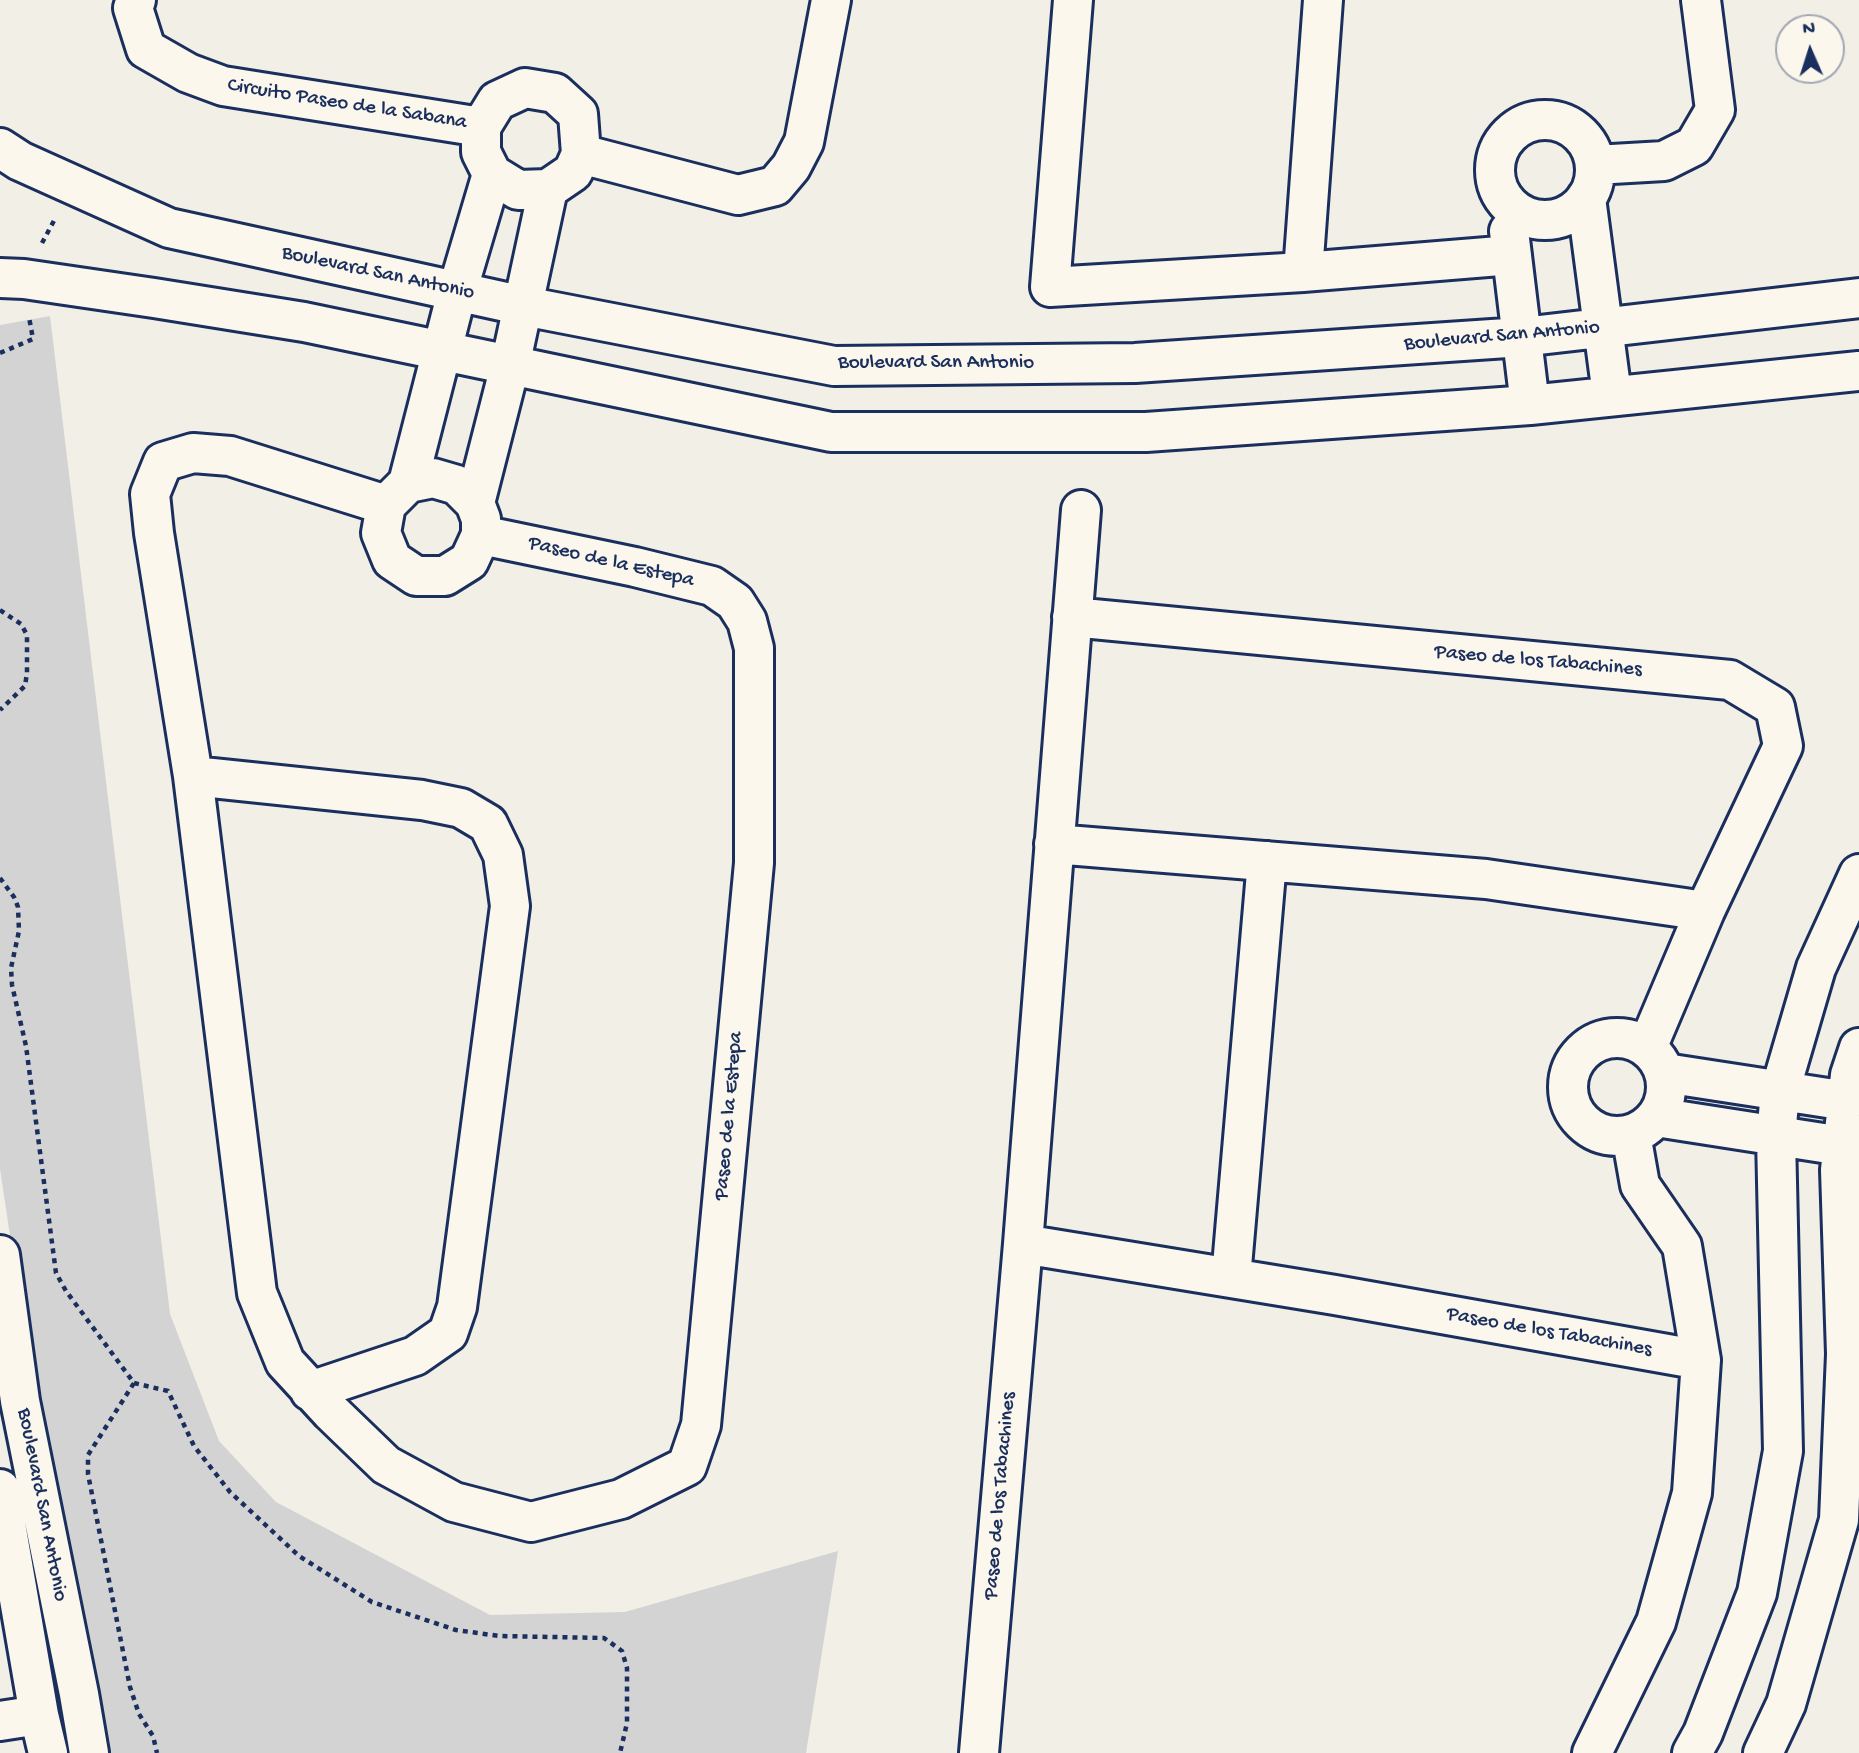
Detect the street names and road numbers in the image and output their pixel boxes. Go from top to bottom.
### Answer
street label: Circuito Paseo de la Sabana [225,74,469,136]
street label: Boulevard San Antonio [279,241,477,307]
street label: Boulevard San Antonio [1403,316,1601,358]
street label: Boulevard San Antonio [838,351,1034,377]
street label: Paseo de la Estepa [526,532,696,594]
street label: Paseo de los Tabachines [1433,640,1643,684]
street label: Paseo de la Estepa [710,1031,750,1201]
street label: Paseo de los Tabachines [1444,1303,1654,1363]
street label: Paseo de los Tabachines [979,1391,1023,1601]
street label: Boulevard San Antonio [10,1406,72,1604]

